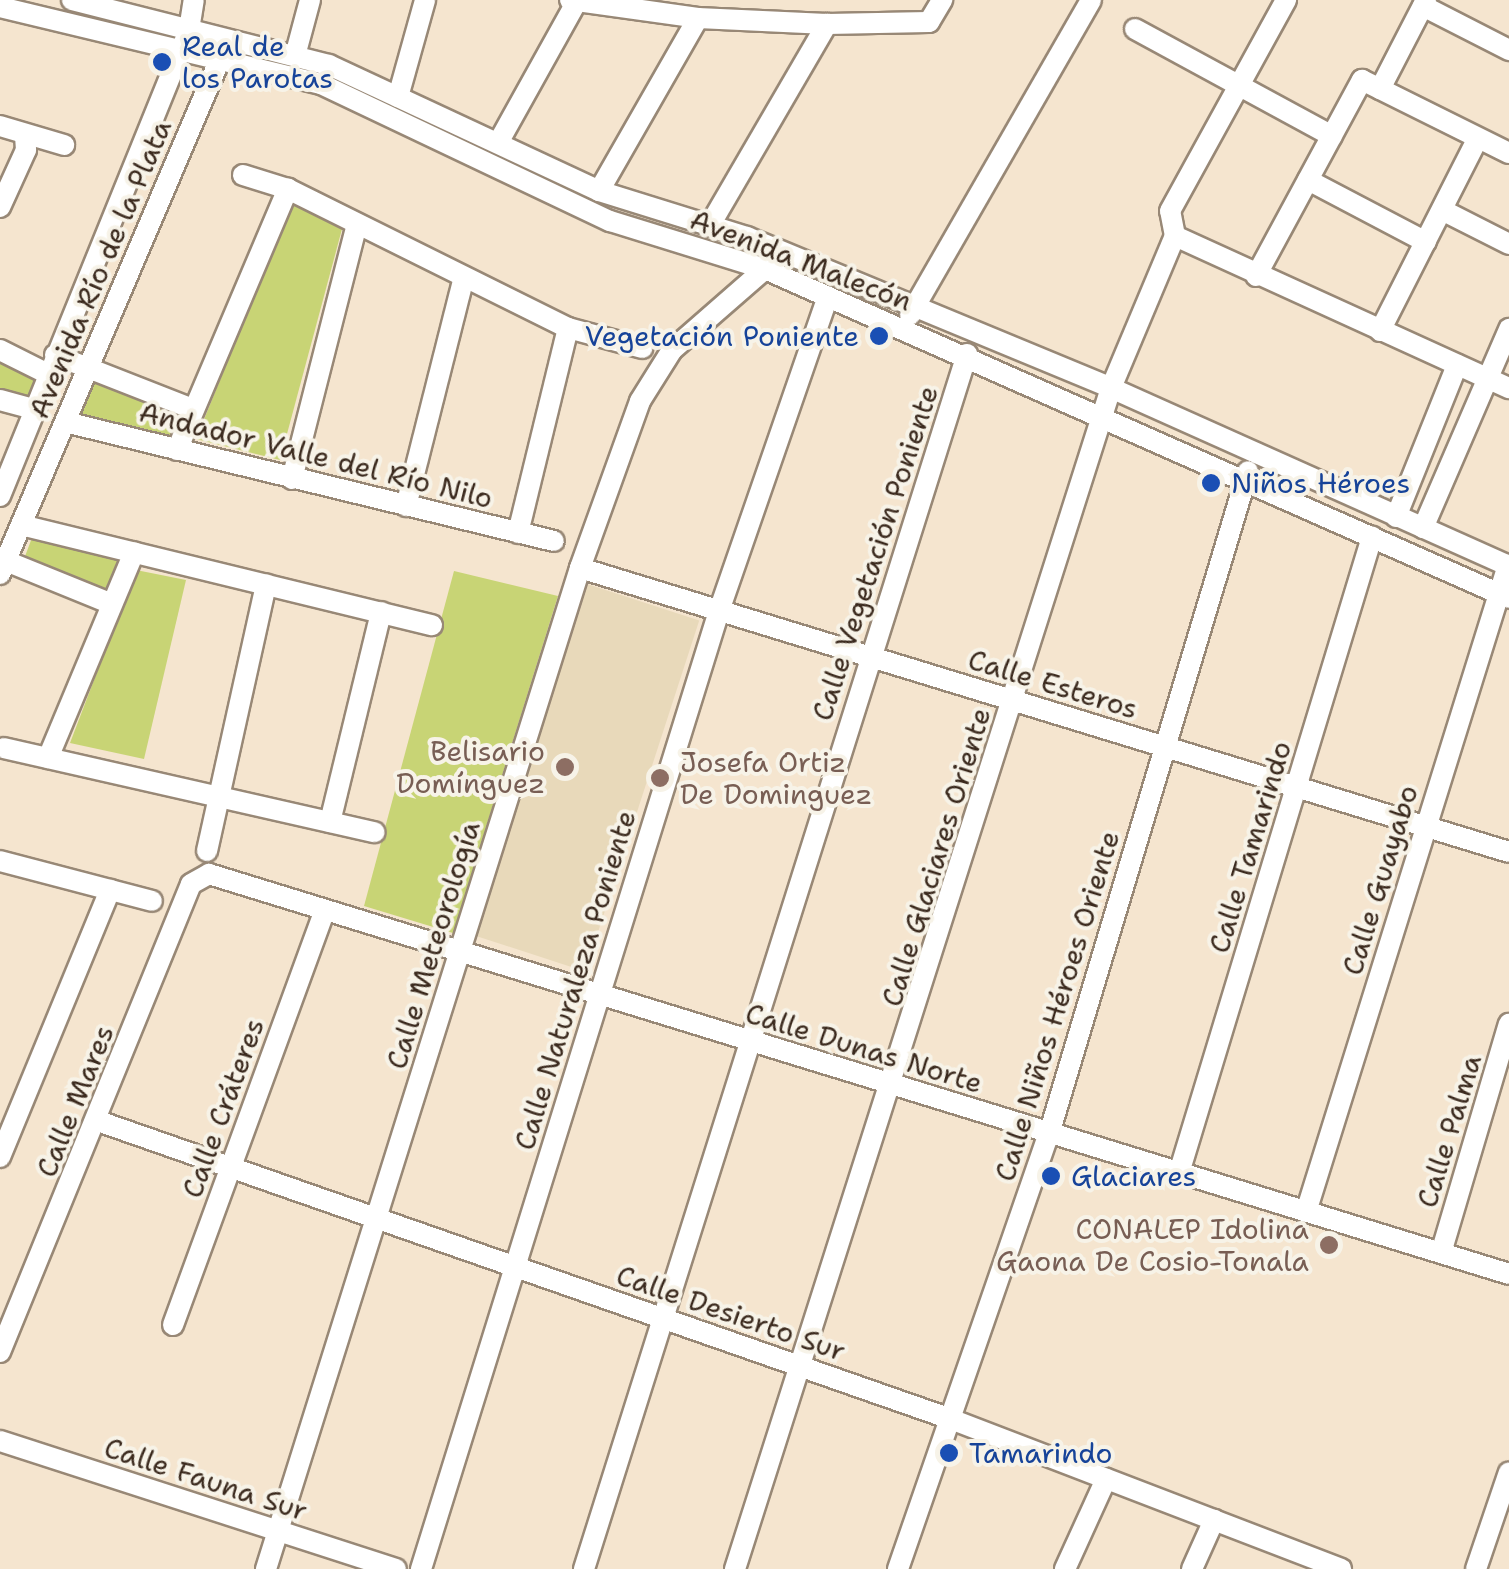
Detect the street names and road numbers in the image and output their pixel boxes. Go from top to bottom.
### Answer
street label: Avenida Río de la Plata [22,115,178,423]
street label: Avenida Malecón [685,202,917,318]
street label: Calle Vegetación Poniente [805,381,945,725]
street label: Andador Valle del Río Nilo [136,395,496,515]
street label: Calle Esteros [964,642,1142,726]
street label: Calle Glaciares Oriente [875,704,997,1010]
street label: Calle Tamarindo [1202,737,1298,957]
street label: Calle Guayabo [1335,781,1425,979]
street label: Calle Naturaleza Poniente [507,806,643,1154]
street label: Calle Meteorología [379,817,487,1073]
street label: Calle Niños Héroes Oriente [988,827,1126,1185]
street label: Calle Dunas Norte [742,996,986,1100]
street label: Calle Cráteres [175,1014,271,1202]
street label: Calle Mares [29,1020,121,1182]
street label: Calle Palma [1410,1050,1488,1212]
street label: Calle Desierto Sur [612,1258,850,1368]
street label: Calle Fauna Sur [100,1430,312,1528]

